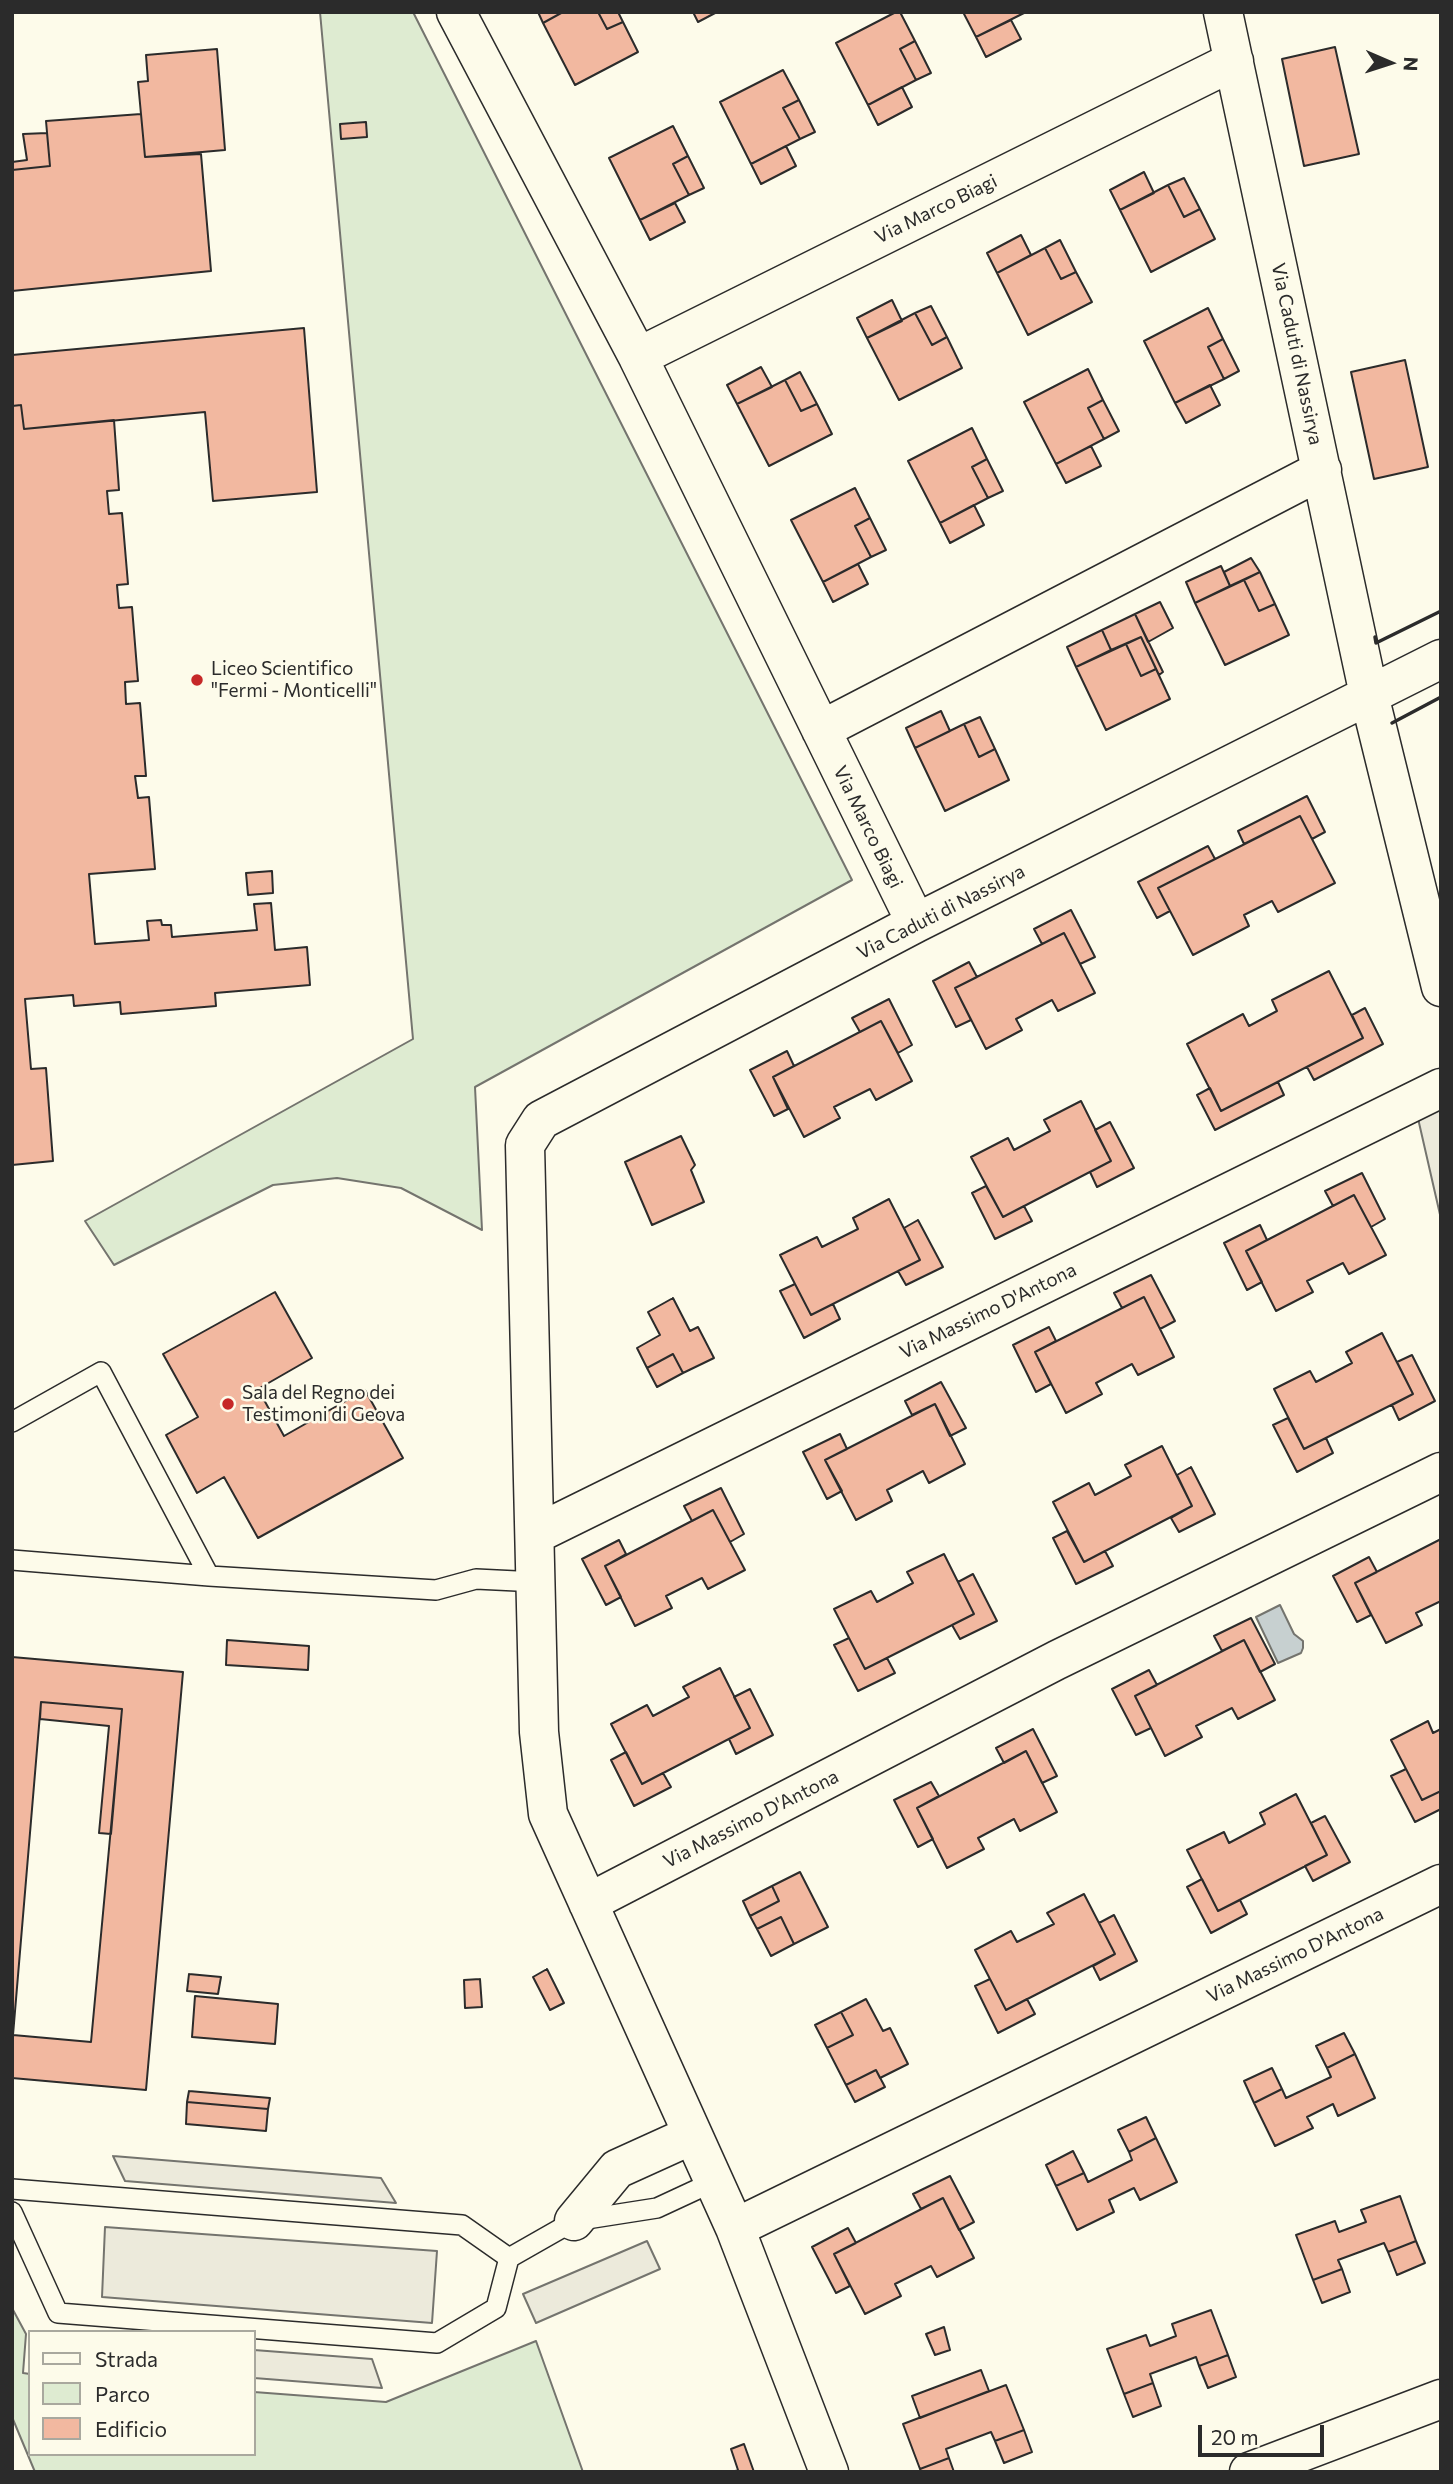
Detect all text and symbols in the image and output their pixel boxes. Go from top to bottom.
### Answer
north arrow [1355,28,1425,98]
text: N [1400,56,1423,72]
street label: Via Marco Biagi [871,170,1001,248]
street label: Via Caduti di Nassirya [1267,261,1327,447]
place label: Liceo Scientifico "Fermi - Monticelli" [211,658,377,702]
marker: Liceo Scientifico "Fermi - Monticelli" [189,672,205,688]
street label: Via Marco Biagi [829,762,907,892]
street label: Via Caduti di Nassirya [853,860,1029,964]
street label: Via Massimo D'Antona [896,1258,1080,1364]
place label: Sala del Regno dei Testimoni di Geova [242,1382,405,1426]
marker: Sala del Regno dei Testimoni di Geova [220,1396,236,1412]
street label: Via Massimo D'Antona [660,1765,842,1873]
street label: Via Massimo D'Antona [1203,1902,1387,2008]
legend [28,2330,256,2456]
text: Strada [95,2346,158,2371]
text: Parco [95,2381,150,2406]
scale bar [1201,2410,1327,2454]
text: Edificio [95,2416,167,2441]
text: 20 m [1211,2424,1259,2449]

